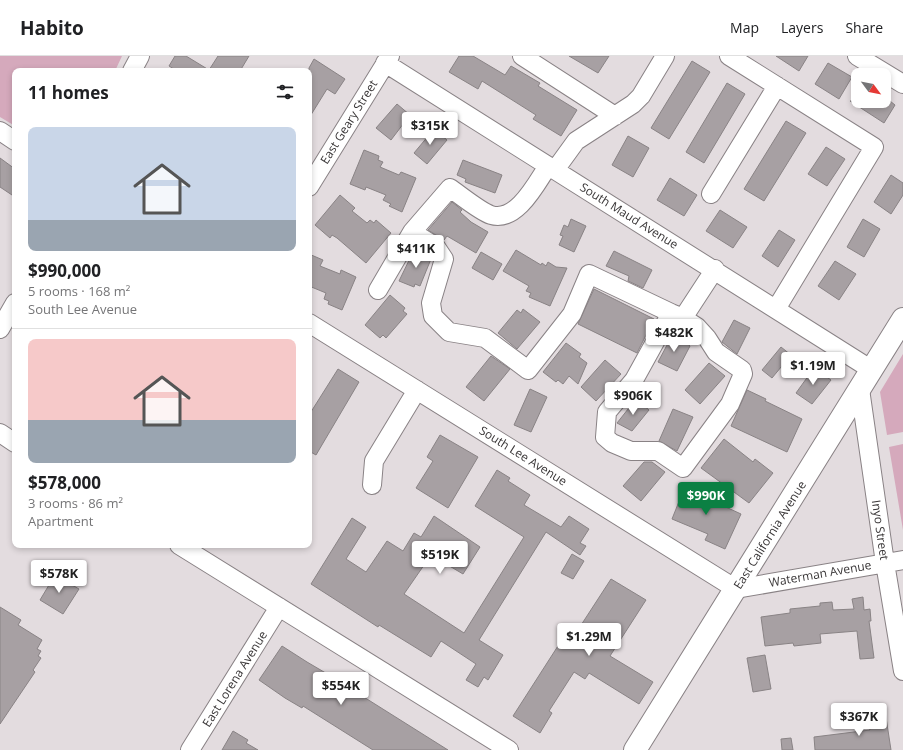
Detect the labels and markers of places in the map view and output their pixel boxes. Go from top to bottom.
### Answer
pin: $315K [402,112,458,146]
pin: $411K [388,235,444,269]
pin: $482K [646,319,702,353]
pin: $1.19M [780,352,846,386]
pin: $906K [605,382,661,416]
pin: $990K [678,482,734,516]
pin: $519K [412,541,468,575]
pin: $578K [31,560,87,594]
pin: $1.29M [556,623,622,657]
pin: $554K [313,672,369,706]
pin: $367K [831,703,887,737]

